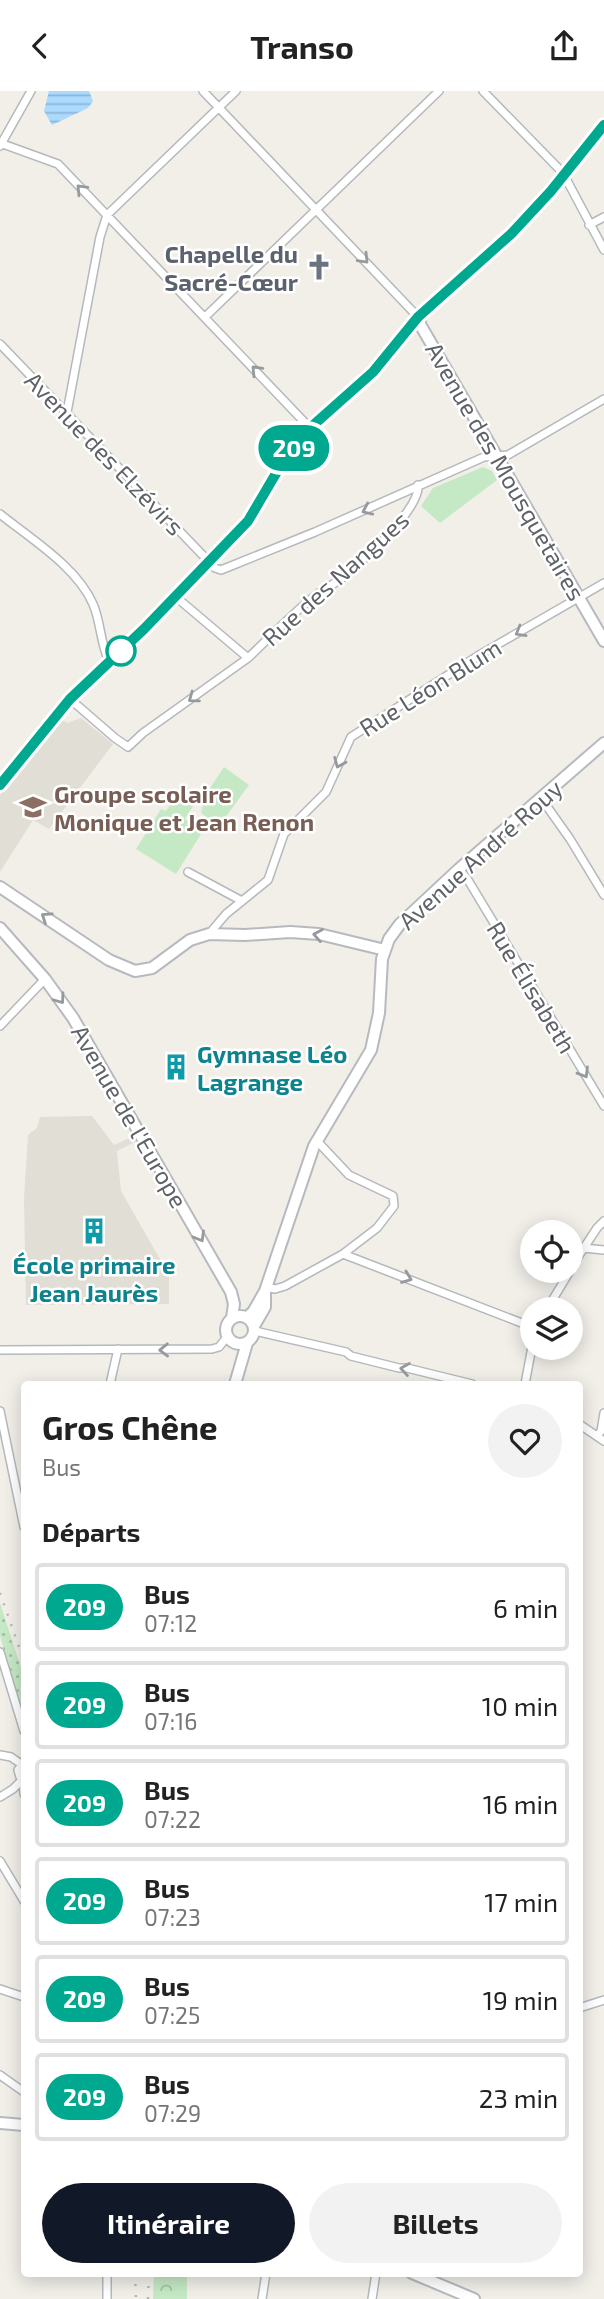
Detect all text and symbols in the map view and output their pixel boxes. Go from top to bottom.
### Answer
icon: back [21,27,59,65]
text: Transo [250,27,354,65]
icon: share [545,27,583,65]
one-way arrow [77,184,90,197]
place label: Chapelle du Sacré-Cœur [164,239,299,296]
one-way arrow [355,251,368,264]
church icon: Chapelle du Sacré-Cœur [304,252,334,282]
street label: Avenue des Mousquetaires [420,337,592,605]
street label: Avenue des Elzévirs [20,365,190,541]
one-way arrow [252,365,265,378]
line badge: 209 [254,425,334,471]
text: 209 [272,433,316,462]
one-way arrow [361,502,374,516]
street label: Rue des Nangues [256,505,414,651]
one-way arrow [515,624,527,637]
street label: Rue Léon Blum [354,632,506,742]
unlabelled marker [106,636,136,666]
one-way arrow [188,690,201,702]
one-way arrow [333,756,347,768]
street label: Avenue André Rouy [392,773,568,935]
place label: Groupe scolaire Monique et Jean Renon [54,779,314,836]
school or university icon: Groupe scolaire Monique et Jean Renon [18,792,48,822]
one-way arrow [41,913,54,925]
street label: Rue Élisabeth [481,916,583,1058]
one-way arrow [312,928,324,943]
one-way arrow [52,991,64,1004]
street label: Avenue de l'Europe [66,1019,194,1213]
place label: Gymnase Léo Lagrange [197,1039,347,1096]
building icon: Gymnase Léo Lagrange [161,1052,191,1082]
one-way arrow [576,1066,589,1079]
building icon: École primaire Jean Jaurès [79,1216,109,1246]
map controls [520,1220,583,1360]
button: locate [520,1220,583,1283]
one-way arrow [192,1230,205,1243]
place label: École primaire Jean Jaurès [13,1250,175,1307]
one-way arrow [400,1270,412,1284]
button: layers [520,1297,583,1360]
one-way arrow [159,1342,170,1357]
one-way arrow [399,1361,411,1376]
button: heart [488,1404,562,1478]
text: Gros Chêne [42,1407,218,1447]
text: Bus [42,1453,81,1481]
text: Départs [42,1516,140,1547]
text: Bus [144,1578,190,1609]
text: 209 [63,1592,106,1621]
text: 6 min [493,1592,558,1623]
text: 07:12 [144,1609,197,1637]
text: Bus [144,1676,190,1707]
text: 209 [63,1690,106,1719]
text: 10 min [482,1690,558,1721]
text: 07:16 [144,1707,197,1735]
text: Bus [144,1774,190,1805]
text: 209 [63,1788,106,1817]
text: 16 min [483,1788,558,1819]
text: 07:22 [144,1805,201,1833]
text: Bus [144,1872,190,1903]
text: 209 [63,1886,106,1915]
text: 17 min [484,1886,558,1917]
text: 07:23 [144,1903,201,1931]
text: Bus [144,1970,190,2001]
text: 209 [63,1984,106,2013]
text: 19 min [483,1984,558,2015]
text: 07:25 [144,2001,200,2029]
text: Bus [144,2068,190,2099]
text: 209 [63,2082,106,2111]
text: 23 min [479,2082,558,2113]
text: 07:29 [144,2099,201,2127]
button: Itinéraire [42,2183,295,2263]
button: Billets [309,2183,562,2263]

